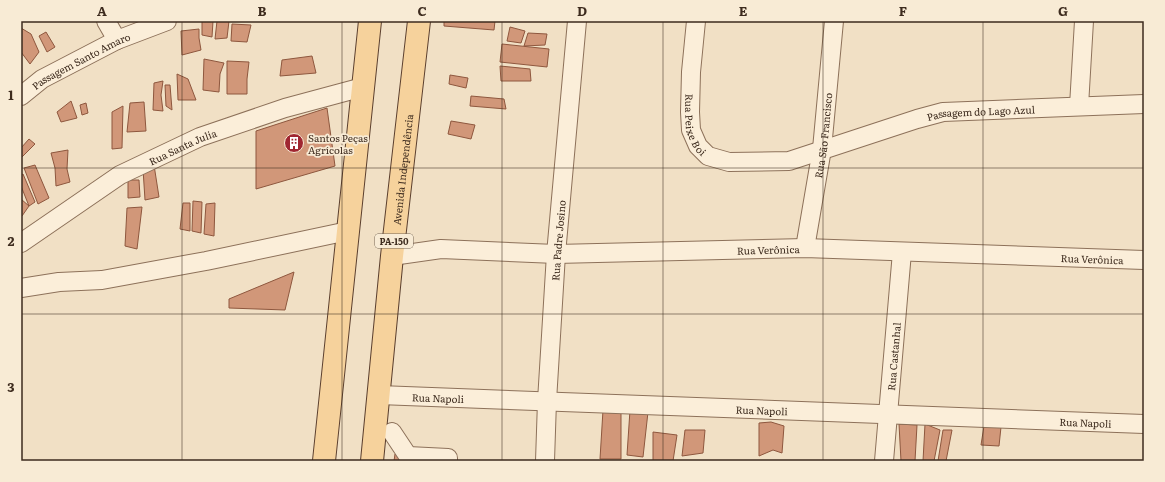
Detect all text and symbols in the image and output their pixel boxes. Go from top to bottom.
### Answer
text: A [97,1,107,20]
text: B [258,1,267,20]
text: C [417,1,427,20]
text: D [577,1,587,20]
text: E [739,1,748,20]
text: F [899,1,907,20]
text: G [1058,1,1068,20]
street label: Passagem Santo Amaro [28,28,132,92]
text: 1 [8,85,14,104]
street label: Rua São Francisco [810,92,835,179]
street label: Rua Peixe Boi [682,94,711,159]
street label: Passagem do Lago Azul [925,101,1036,124]
street label: Avenida Independência [388,113,416,226]
street label: Rua Santa Julia [146,124,219,168]
place label: Santos Peças Agrícolas [308,130,368,157]
building icon: Santos Peças Agrícolas [283,132,305,154]
street label: Rua Padre Josino [547,199,568,281]
text: 2 [8,231,15,250]
road number: PA-150 [375,234,413,248]
street label: Rua Verônica [737,241,801,257]
street label: Rua Verônica [1060,250,1124,267]
street label: Rua Castanhal [883,321,903,391]
text: 3 [7,377,15,396]
street label: Rua Napoli [412,389,465,406]
street label: Rua Napoli [735,401,789,418]
street label: Rua Napoli [1059,413,1113,430]

